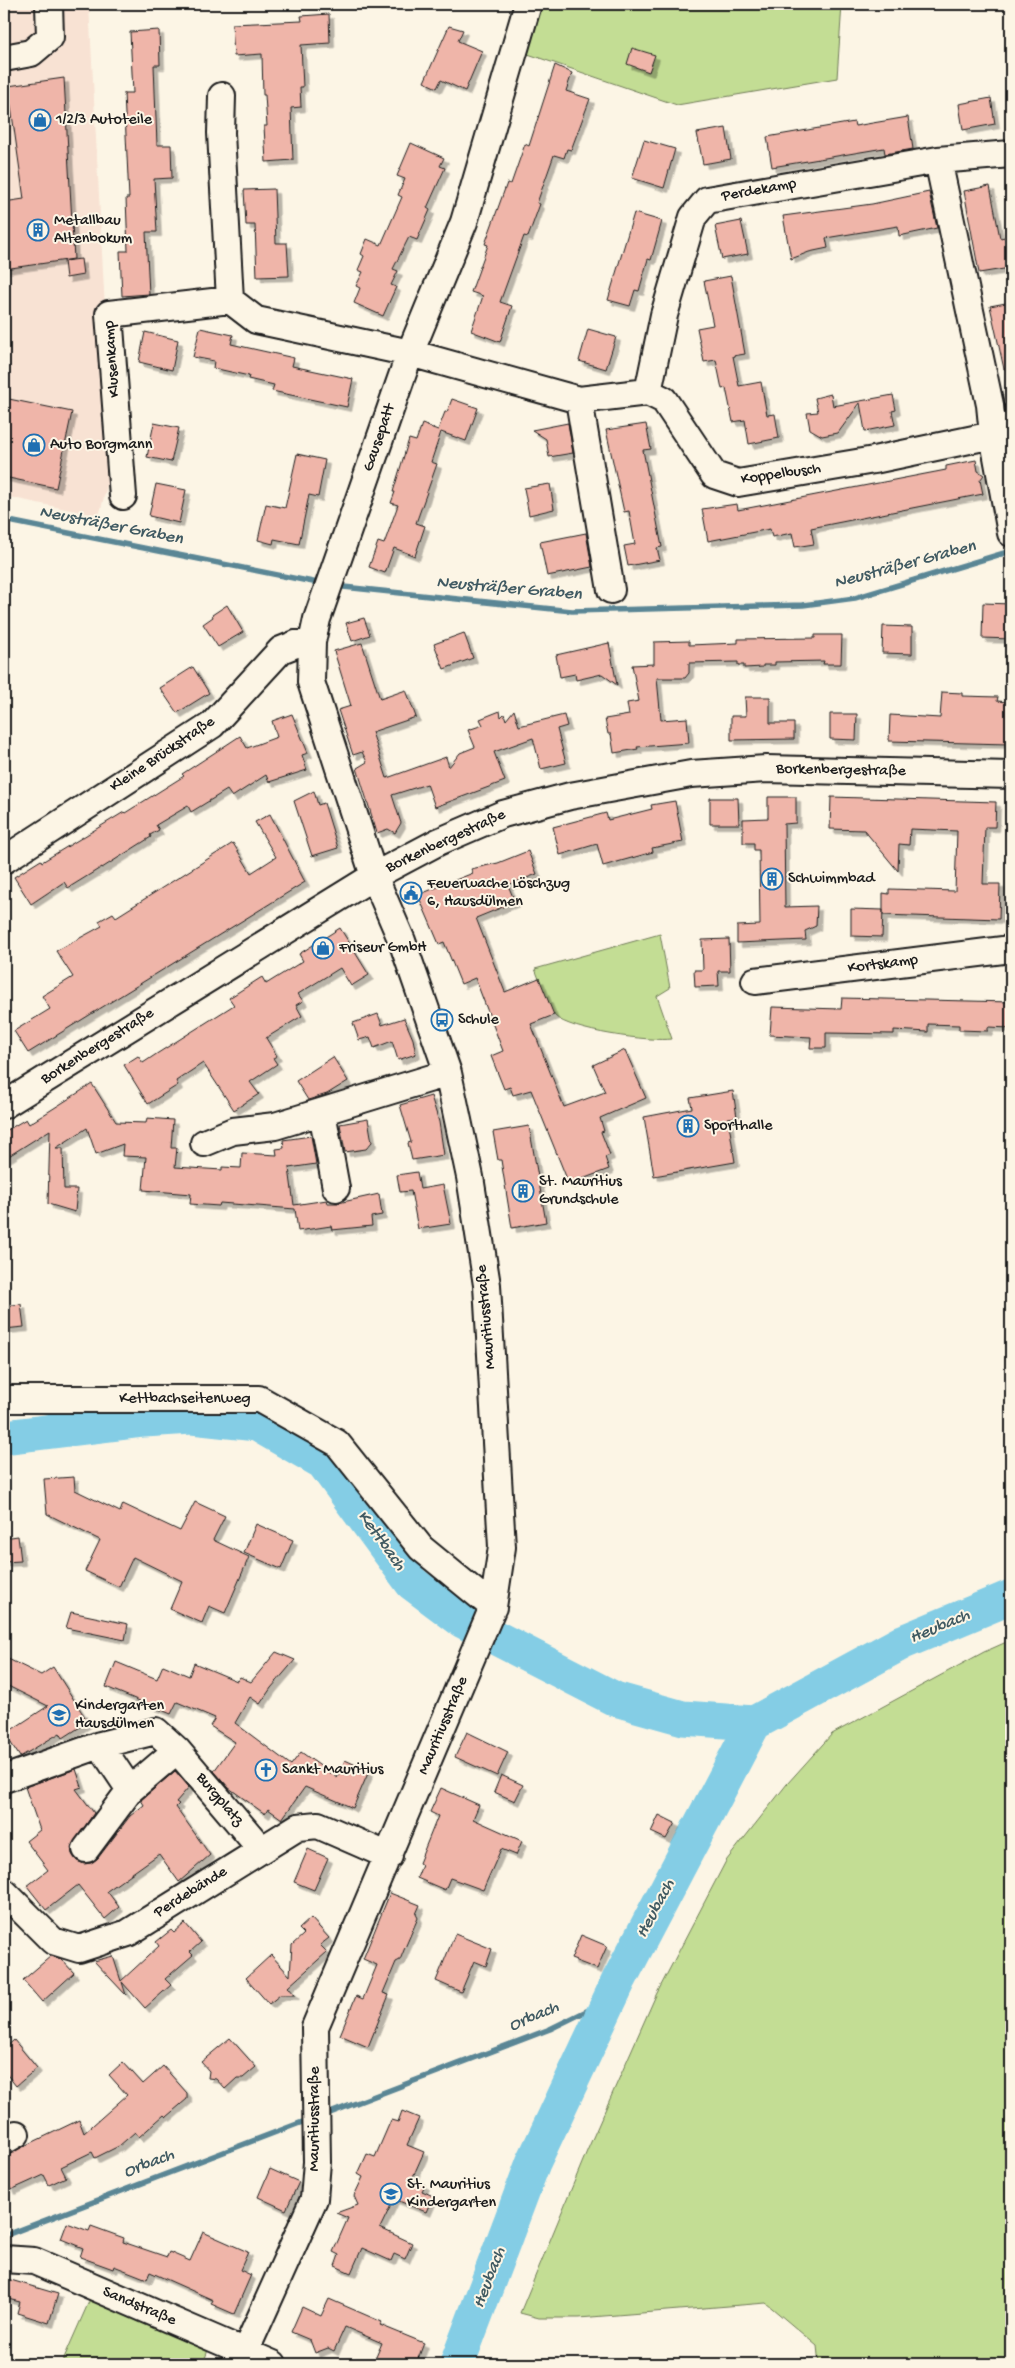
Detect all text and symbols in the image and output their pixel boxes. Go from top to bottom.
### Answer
shop icon: 1/2/3 Autoteile [28,108,52,132]
place label: 1/2/3 Autoteile [55,111,153,130]
street label: Perdekamp [719,175,798,207]
place label: Metallbau Altenbokum [54,212,133,249]
building icon: Metallbau Altenbokum [26,218,50,242]
street label: Klusenkamp [101,320,125,398]
street label: Gausepatt [360,400,401,474]
shop icon: Auto Borgmann [22,433,46,457]
place label: Auto Borgmann [50,436,153,455]
street label: Koppelbusch [740,460,823,490]
water label: Neusträßer Graben [37,502,185,550]
water label: Neusträßer Graben [832,536,979,594]
water label: Neusträßer Graben [435,572,583,606]
street label: Kleine Brückstraße [107,712,220,797]
street label: Borkenbergestraße [775,760,907,782]
street label: Borkenbergestraße [382,806,510,878]
building icon: Schwimmbad [760,867,784,891]
place label: Schwimmbad [788,870,876,889]
place label: Feuerwache Löschzug 6, Hausdülmen [426,875,570,912]
public building icon: Feuerwache Löschzug 6, Hausdülmen [399,881,423,905]
shop icon: Friseur GmbH [311,936,335,960]
place label: Friseur GmbH [338,939,427,958]
street label: Kortskamp [847,951,919,979]
street label: Borkenbergestraße [37,1004,159,1090]
bus stop icon: Schule [430,1008,454,1032]
place label: Schule [458,1011,499,1030]
building icon: Sporthalle [676,1114,700,1138]
place label: Sporthalle [704,1117,773,1136]
place label: St. Mauritius Grundschule [539,1173,623,1210]
building icon: St. Mauritius Grundschule [511,1179,535,1203]
street label: Mauritiusstraße [473,1263,501,1370]
street label: Kettbachseitenweg [119,1390,251,1409]
water label: Kettbach [352,1507,410,1575]
water label: Heubach [907,1605,974,1649]
street label: Mauritiusstraße [415,1673,474,1778]
place label: Kindergarten Hausdülmen [75,1697,165,1734]
school or university icon: Kindergarten Hausdülmen [47,1703,71,1727]
church icon: Sankt Mauritius [254,1758,278,1782]
place label: Sankt Mauritius [282,1761,384,1780]
street label: Burgplatz [190,1768,248,1831]
street label: Perdebände [150,1863,232,1924]
water label: Heubach [632,1876,680,1942]
water label: Orbach [506,1997,563,2037]
street label: Mauritiusstraße [306,2066,325,2171]
water label: Orbach [121,2145,178,2183]
place label: St. Mauritius Kindergarten [407,2176,497,2213]
school or university icon: St. Mauritius Kindergarten [379,2182,403,2206]
water label: Heubach [469,2244,511,2311]
street label: Sandstraße [99,2283,179,2331]

